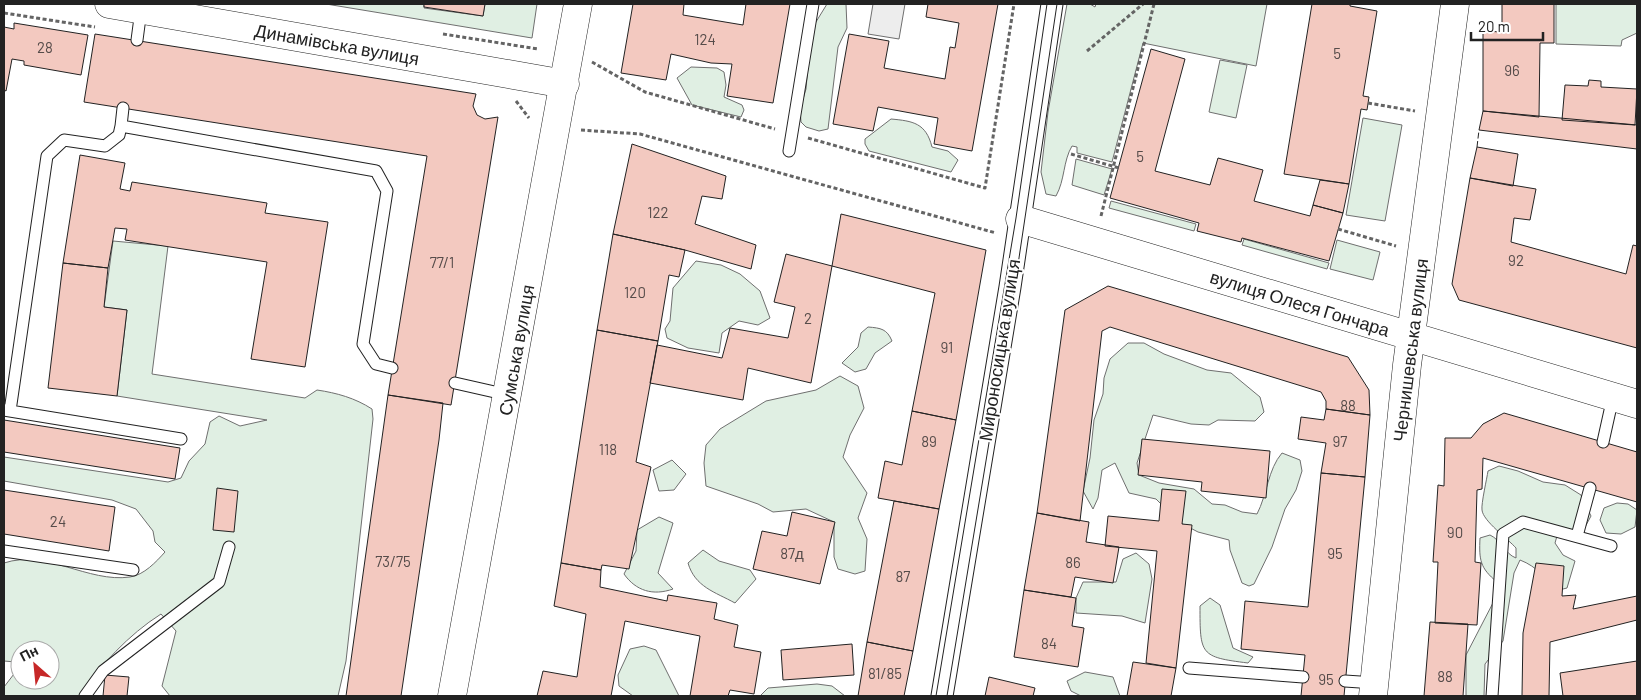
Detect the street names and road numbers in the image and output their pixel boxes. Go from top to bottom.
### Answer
street label: Динамівська вулиця [253,19,421,69]
street label: Мироносицька вулиця [974,257,1024,443]
street label: Чернишевська вулиця [1388,257,1432,443]
street label: вулиця Олеся Гончара [1208,265,1393,341]
street label: Сумська вулиця [494,283,538,417]

